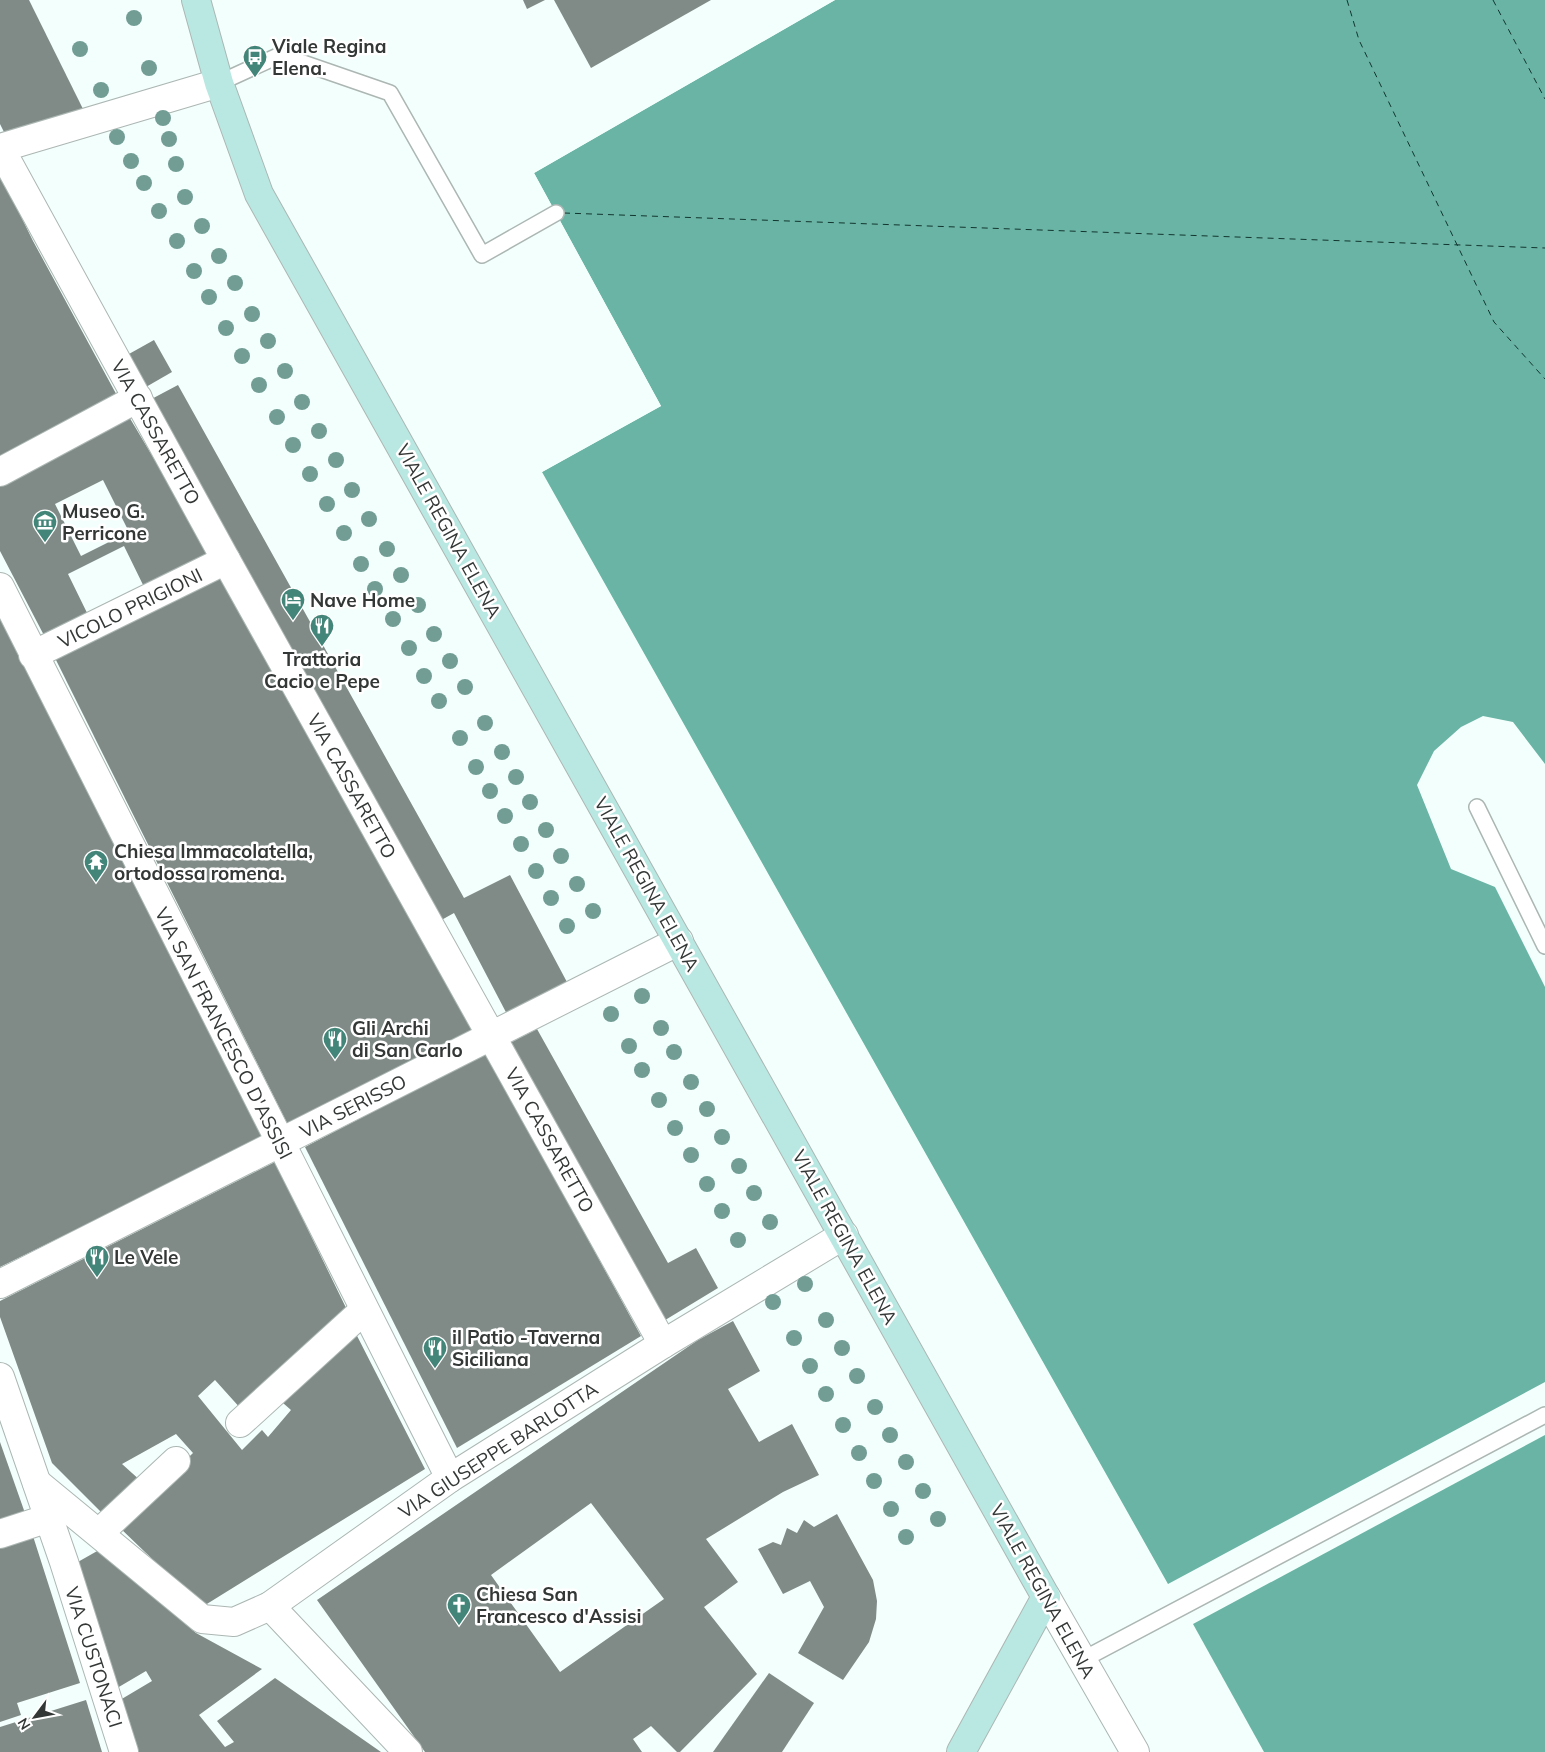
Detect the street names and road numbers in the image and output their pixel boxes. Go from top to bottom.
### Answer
street label: VIA CASSARETTO [106,355,206,509]
street label: VIALE REGINA ELENA [391,440,507,622]
street label: VICOLO PRIGIONI [54,563,206,653]
street label: VIA CASSARETTO [302,709,402,863]
street label: VIALE REGINA ELENA [589,793,705,975]
street label: VIA SAN FRANCESCO D'ASSISI [150,903,298,1163]
street label: VIA CASSARETTO [500,1063,600,1217]
street label: VIA SERISSO [296,1069,410,1143]
street label: VIALE REGINA ELENA [787,1146,903,1328]
street label: VIA GIUSEPPE BARLOTTA [394,1377,602,1523]
street label: VIALE REGINA ELENA [985,1500,1101,1682]
street label: VIA CUSTONACI [60,1584,128,1730]

